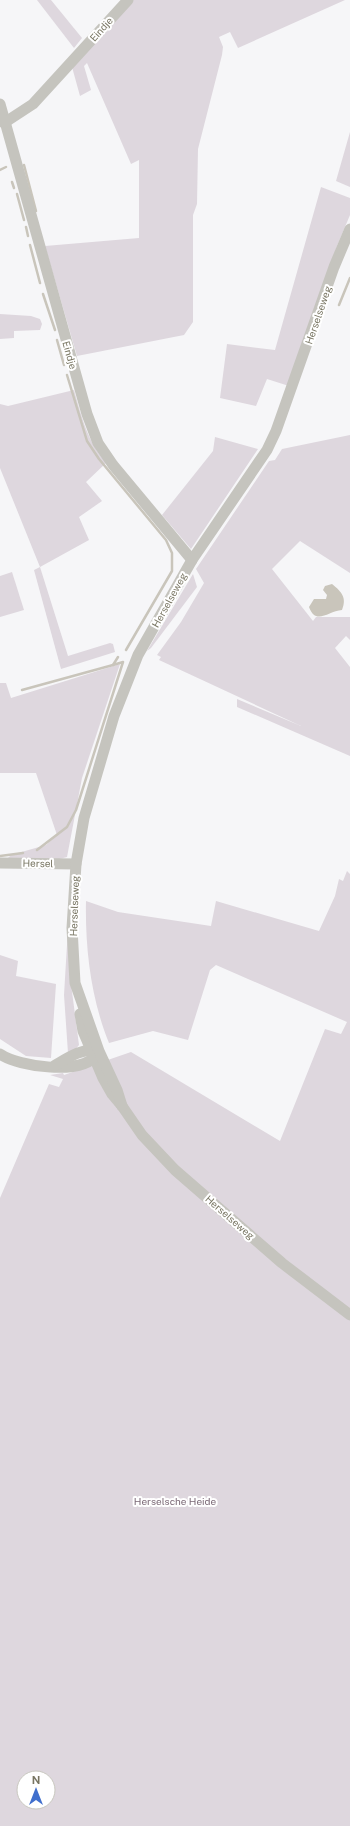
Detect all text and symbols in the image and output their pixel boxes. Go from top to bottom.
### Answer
street label: Eindje [87,14,115,44]
street label: Herselseweg [302,284,334,346]
street label: Eindje [60,340,80,371]
street label: Herselseweg [149,570,189,630]
street label: Hersel [22,857,54,869]
street label: Herselseweg [67,875,81,937]
street label: Herselseweg [203,1192,257,1242]
park label: Herselsche Heide [134,1495,216,1507]
north arrow [16,1770,56,1810]
text: N [32,1774,40,1786]

